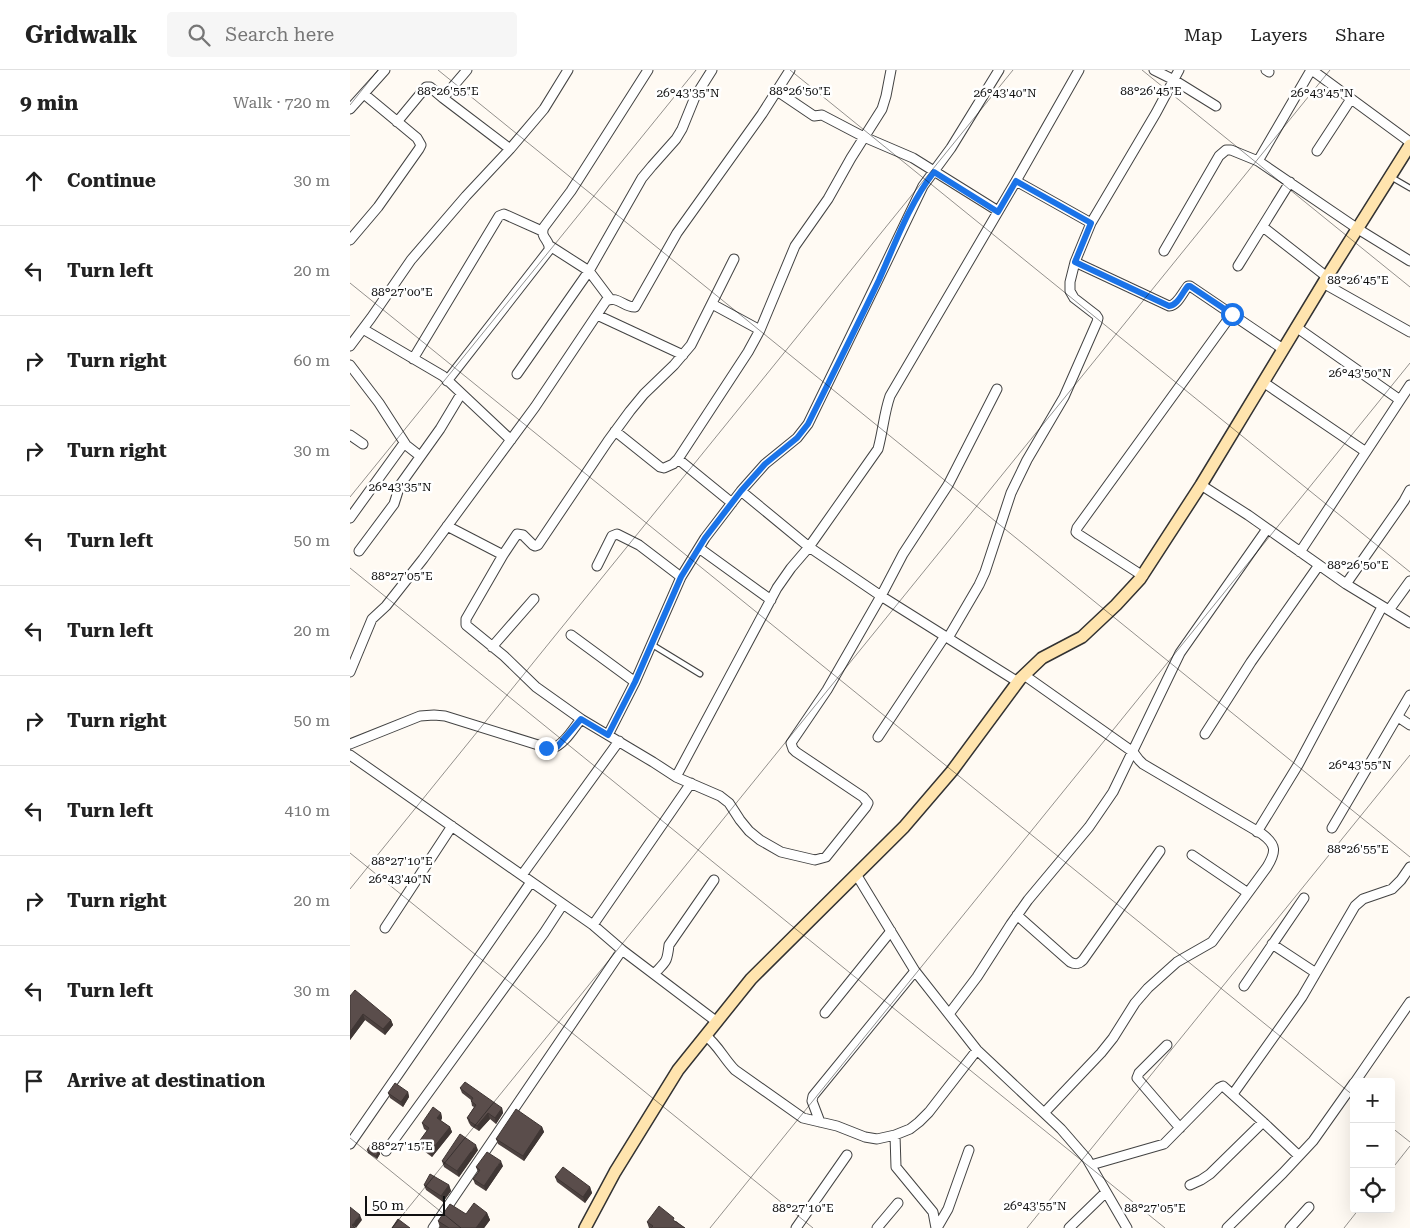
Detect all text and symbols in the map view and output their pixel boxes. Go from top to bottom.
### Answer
search box [167,12,517,57]
text: Gridwalk [25,21,137,49]
icon: search [185,21,213,49]
text: Search here [225,23,334,46]
text: Map [1184,24,1223,45]
text: Layers [1251,24,1307,45]
text: Share [1335,24,1385,45]
text: 88°26'55"E [417,84,479,98]
text: 88°26'50"E [769,84,831,98]
text: 88°26'45"E [1120,84,1182,98]
text: 26°43'35"N [656,86,720,100]
text: 26°43'40"N [973,86,1037,100]
text: 26°43'45"N [1290,86,1354,100]
text: 9 min [20,91,78,115]
text: Walk · 720 m [233,93,330,112]
icon: ahead [20,167,48,195]
text: Continue [67,169,156,192]
text: 30 m [293,171,330,190]
icon: left [20,257,48,285]
text: Turn left [67,259,153,282]
text: 20 m [293,261,330,280]
text: 88°26'45"E [1327,273,1389,287]
text: 88°27'00"E [371,285,433,299]
route start [1221,303,1244,326]
icon: right [20,347,48,375]
text: Turn right [67,349,167,372]
text: 60 m [293,351,330,370]
text: 26°43'50"N [1328,366,1392,380]
icon: right [20,437,48,465]
text: Turn right [67,439,167,462]
text: 30 m [293,441,330,460]
text: 26°43'35"N [368,480,432,494]
icon: left [20,527,48,555]
text: Turn left [67,529,153,552]
text: 50 m [293,531,330,550]
text: 88°26'50"E [1327,558,1389,572]
text: 88°27'05"E [371,569,433,583]
icon: left [20,617,48,645]
text: Turn left [67,619,153,642]
text: 20 m [293,621,330,640]
icon: right [20,707,48,735]
text: Turn right [67,709,167,732]
text: 50 m [293,711,330,730]
route end [535,737,558,760]
text: 26°43'55"N [1328,758,1392,772]
icon: left [20,797,48,825]
text: Turn left [67,799,153,822]
text: 410 m [284,801,330,820]
text: 88°26'55"E [1327,842,1389,856]
text: 88°27'10"E [371,854,433,868]
text: 26°43'40"N [368,872,432,886]
icon: right [20,887,48,915]
text: Turn right [67,889,167,912]
text: 20 m [293,891,330,910]
icon: left [20,977,48,1005]
text: Turn left [67,979,153,1002]
text: 30 m [293,981,330,1000]
icon: arrive [20,1067,48,1095]
text: Arrive at destination [67,1069,265,1092]
map controls [1350,1078,1395,1213]
button: + [1350,1078,1395,1123]
button: − [1350,1123,1395,1168]
text: 88°27'15"E [371,1139,433,1153]
button: locate [1350,1168,1395,1213]
scale bar [365,1193,445,1216]
text: 50 m [372,1197,404,1213]
text: 26°43'55"N [1003,1199,1067,1213]
text: 88°27'10"E [772,1201,834,1215]
text: 88°27'05"E [1124,1201,1186,1215]

